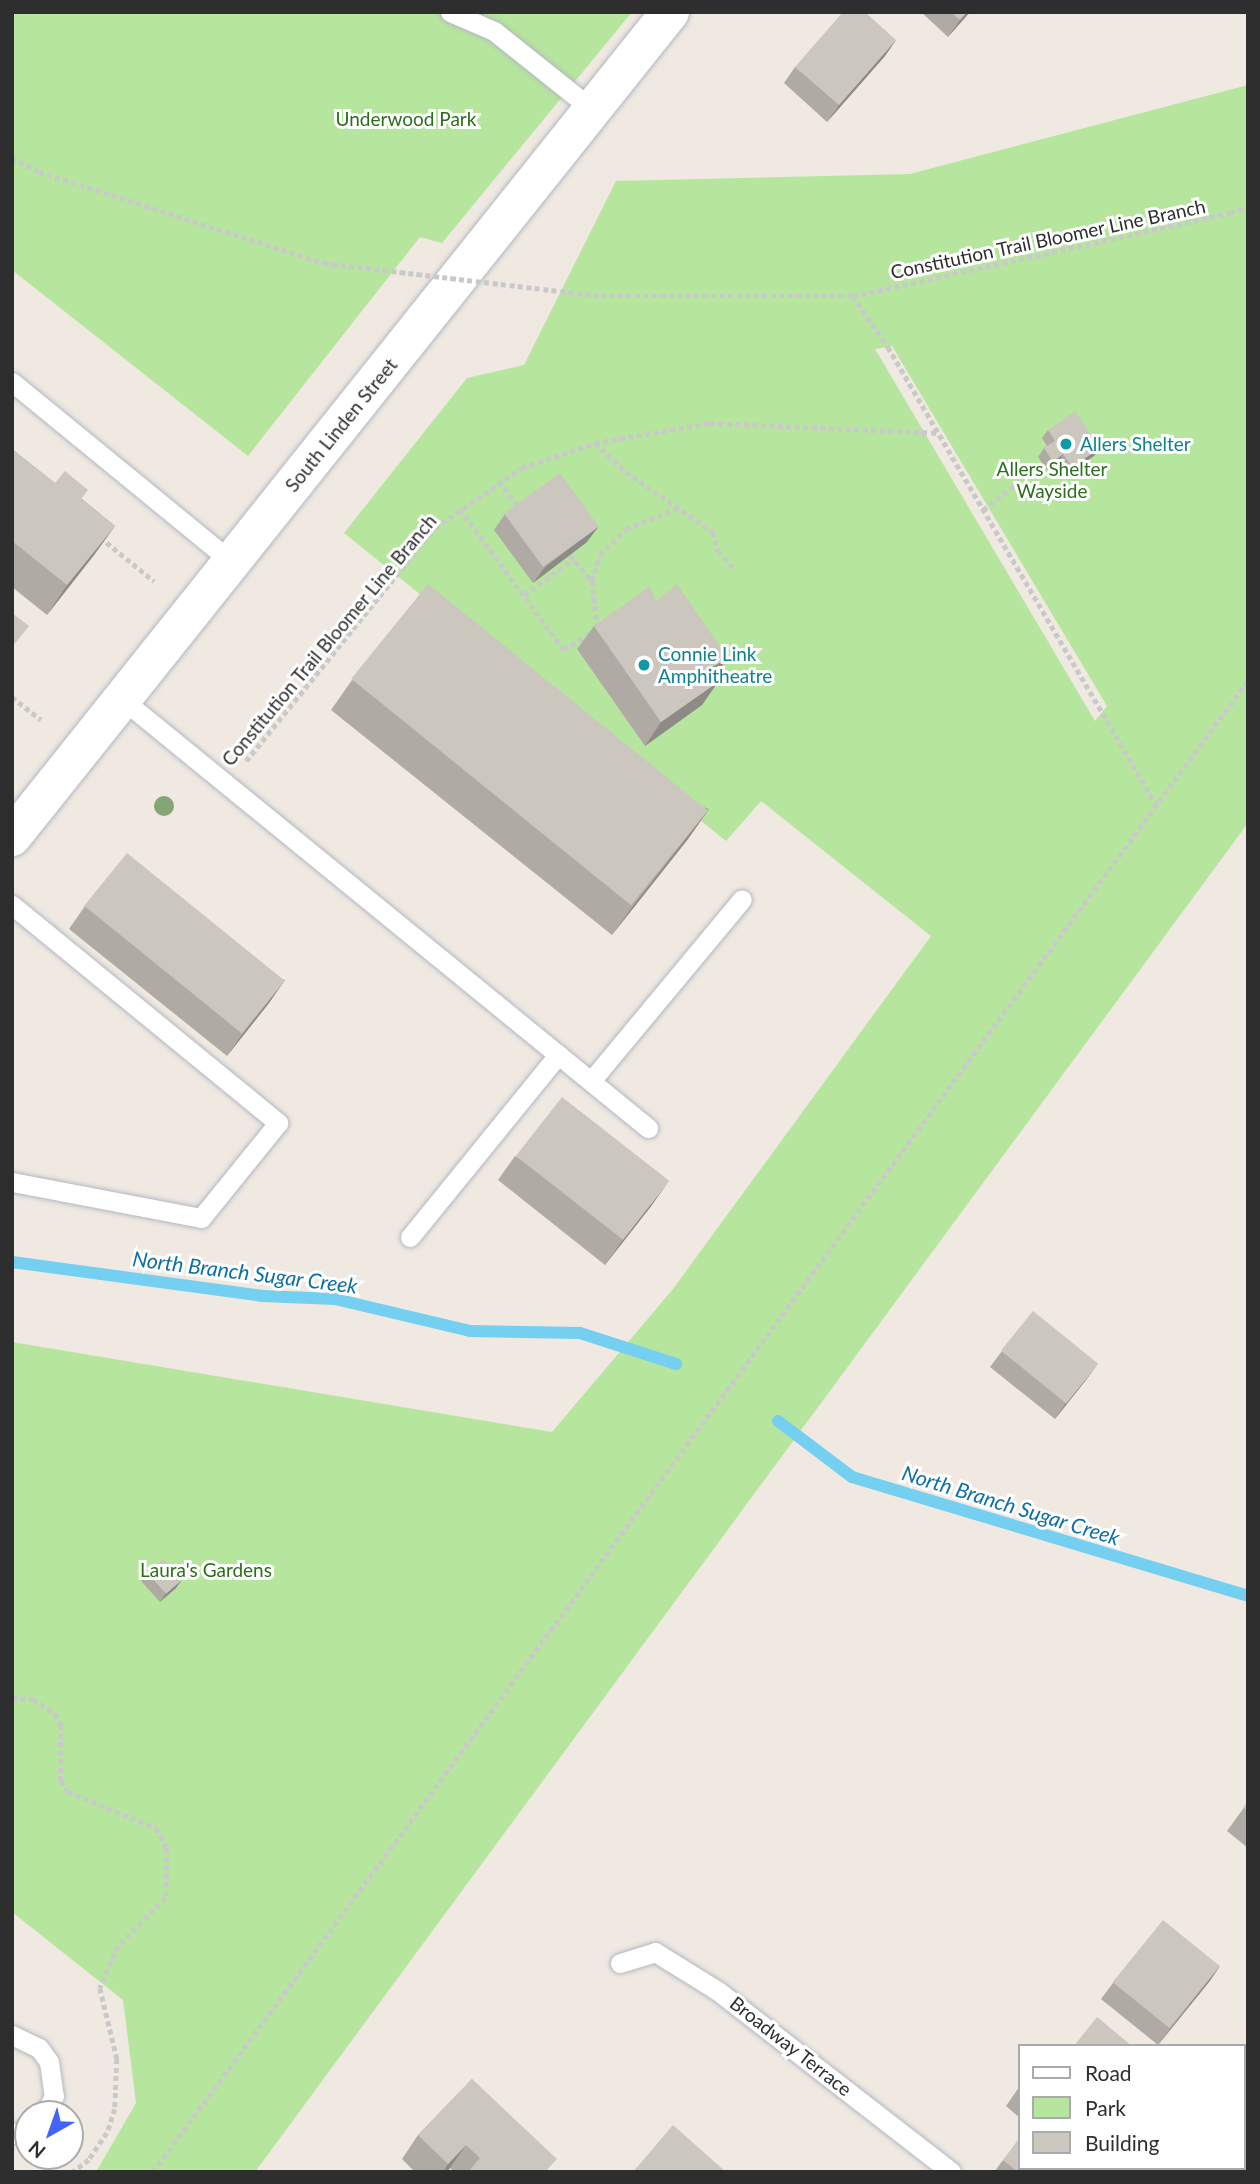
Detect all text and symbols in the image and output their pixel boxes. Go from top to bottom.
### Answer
park label: Underwood Park [336,108,476,130]
street label: Constitution Trail Bloomer Line Branch [888,194,1208,284]
street label: South Linden Street [280,354,402,496]
place label: Allers Shelter [1080,433,1191,455]
marker: Allers Shelter [1058,436,1074,452]
park label: Allers Shelter Wayside [997,458,1107,502]
street label: Constitution Trail Bloomer Line Branch [217,509,441,771]
place label: Connie Link Amphitheatre [658,643,772,687]
marker: Connie Link Amphitheatre [636,657,652,673]
water label: North Branch Sugar Creek [131,1246,359,1298]
water label: North Branch Sugar Creek [899,1460,1123,1550]
park label: Laura's Gardens [140,1559,272,1581]
street label: Broadway Terrace [725,1991,857,2101]
legend [1018,2044,1246,2170]
text: Road [1085,2060,1132,2085]
text: Park [1085,2095,1126,2120]
north arrow [14,2100,84,2170]
text: Building [1085,2130,1160,2155]
text: N [23,2136,49,2163]

